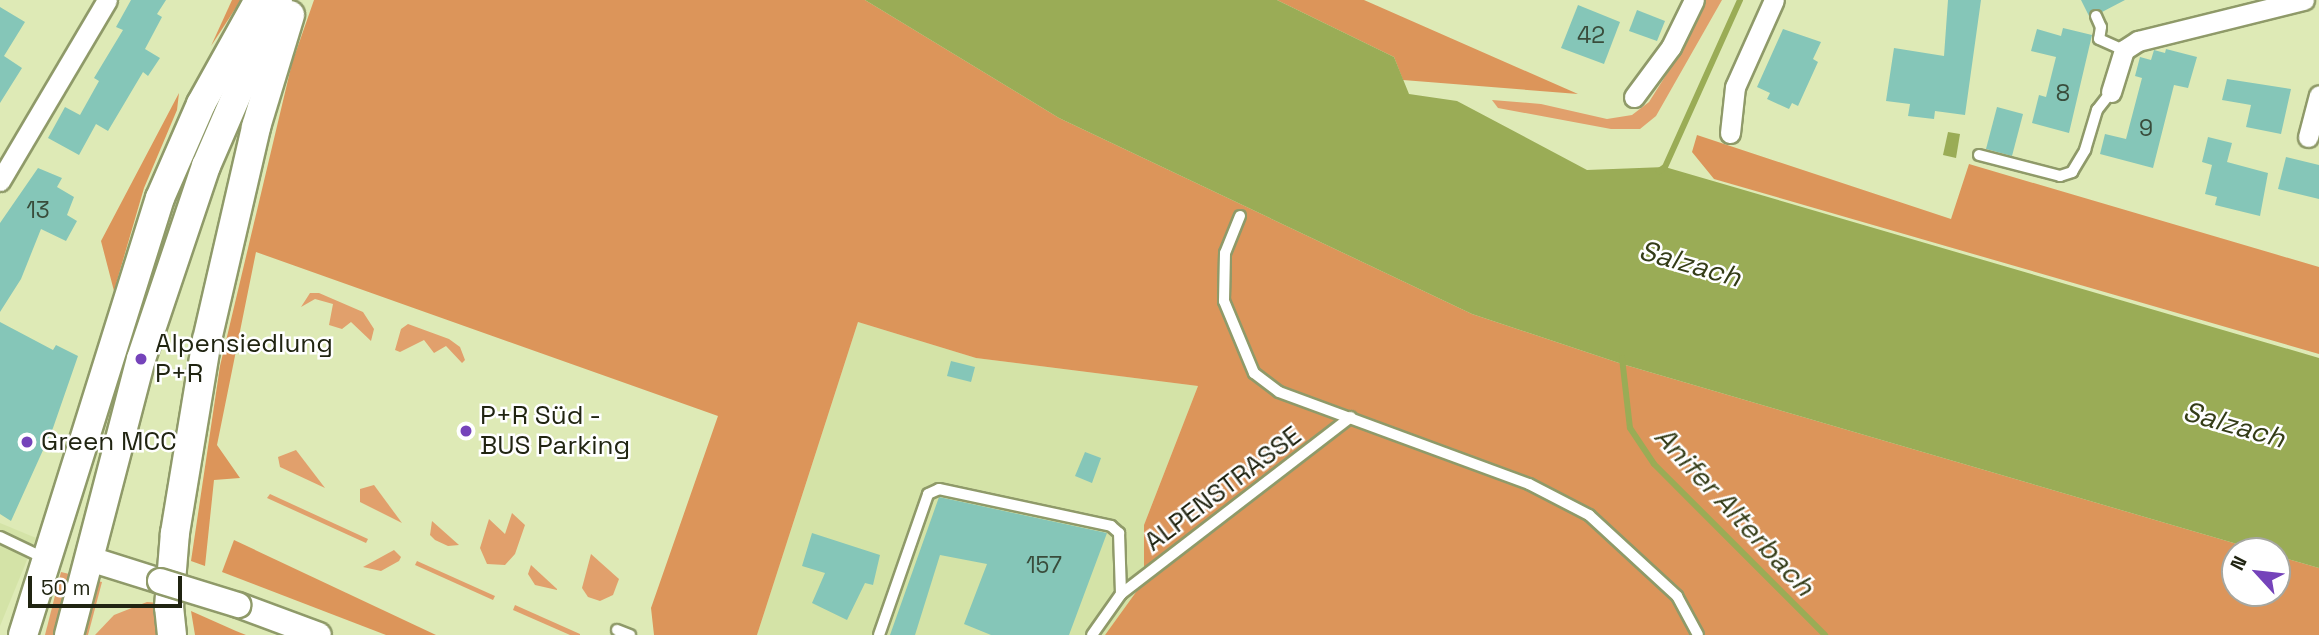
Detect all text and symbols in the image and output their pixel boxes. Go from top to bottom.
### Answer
house number: 42 [1577,21,1605,49]
house number: 8 [2056,79,2070,107]
house number: 9 [2139,114,2153,142]
house number: 13 [26,196,50,224]
water label: Salzach [1635,232,1745,294]
place label: Alpensiedlung P+R [155,328,333,390]
marker: Alpensiedlung P+R [133,351,149,367]
water label: Salzach [2179,393,2289,455]
place label: P+R Süd - BUS Parking [480,400,630,462]
water label: Anifer Alterbach [1648,419,1822,603]
street label: ALPENSTRASSE [1139,420,1307,558]
marker: P+R Süd - BUS Parking [458,423,474,439]
place label: Green MCC [41,426,177,458]
marker: Green MCC [19,434,35,450]
north arrow [2221,537,2291,607]
house number: 157 [1026,551,1062,579]
text: N [2225,552,2253,575]
scale bar [32,562,186,606]
text: 50 m [41,574,91,601]

